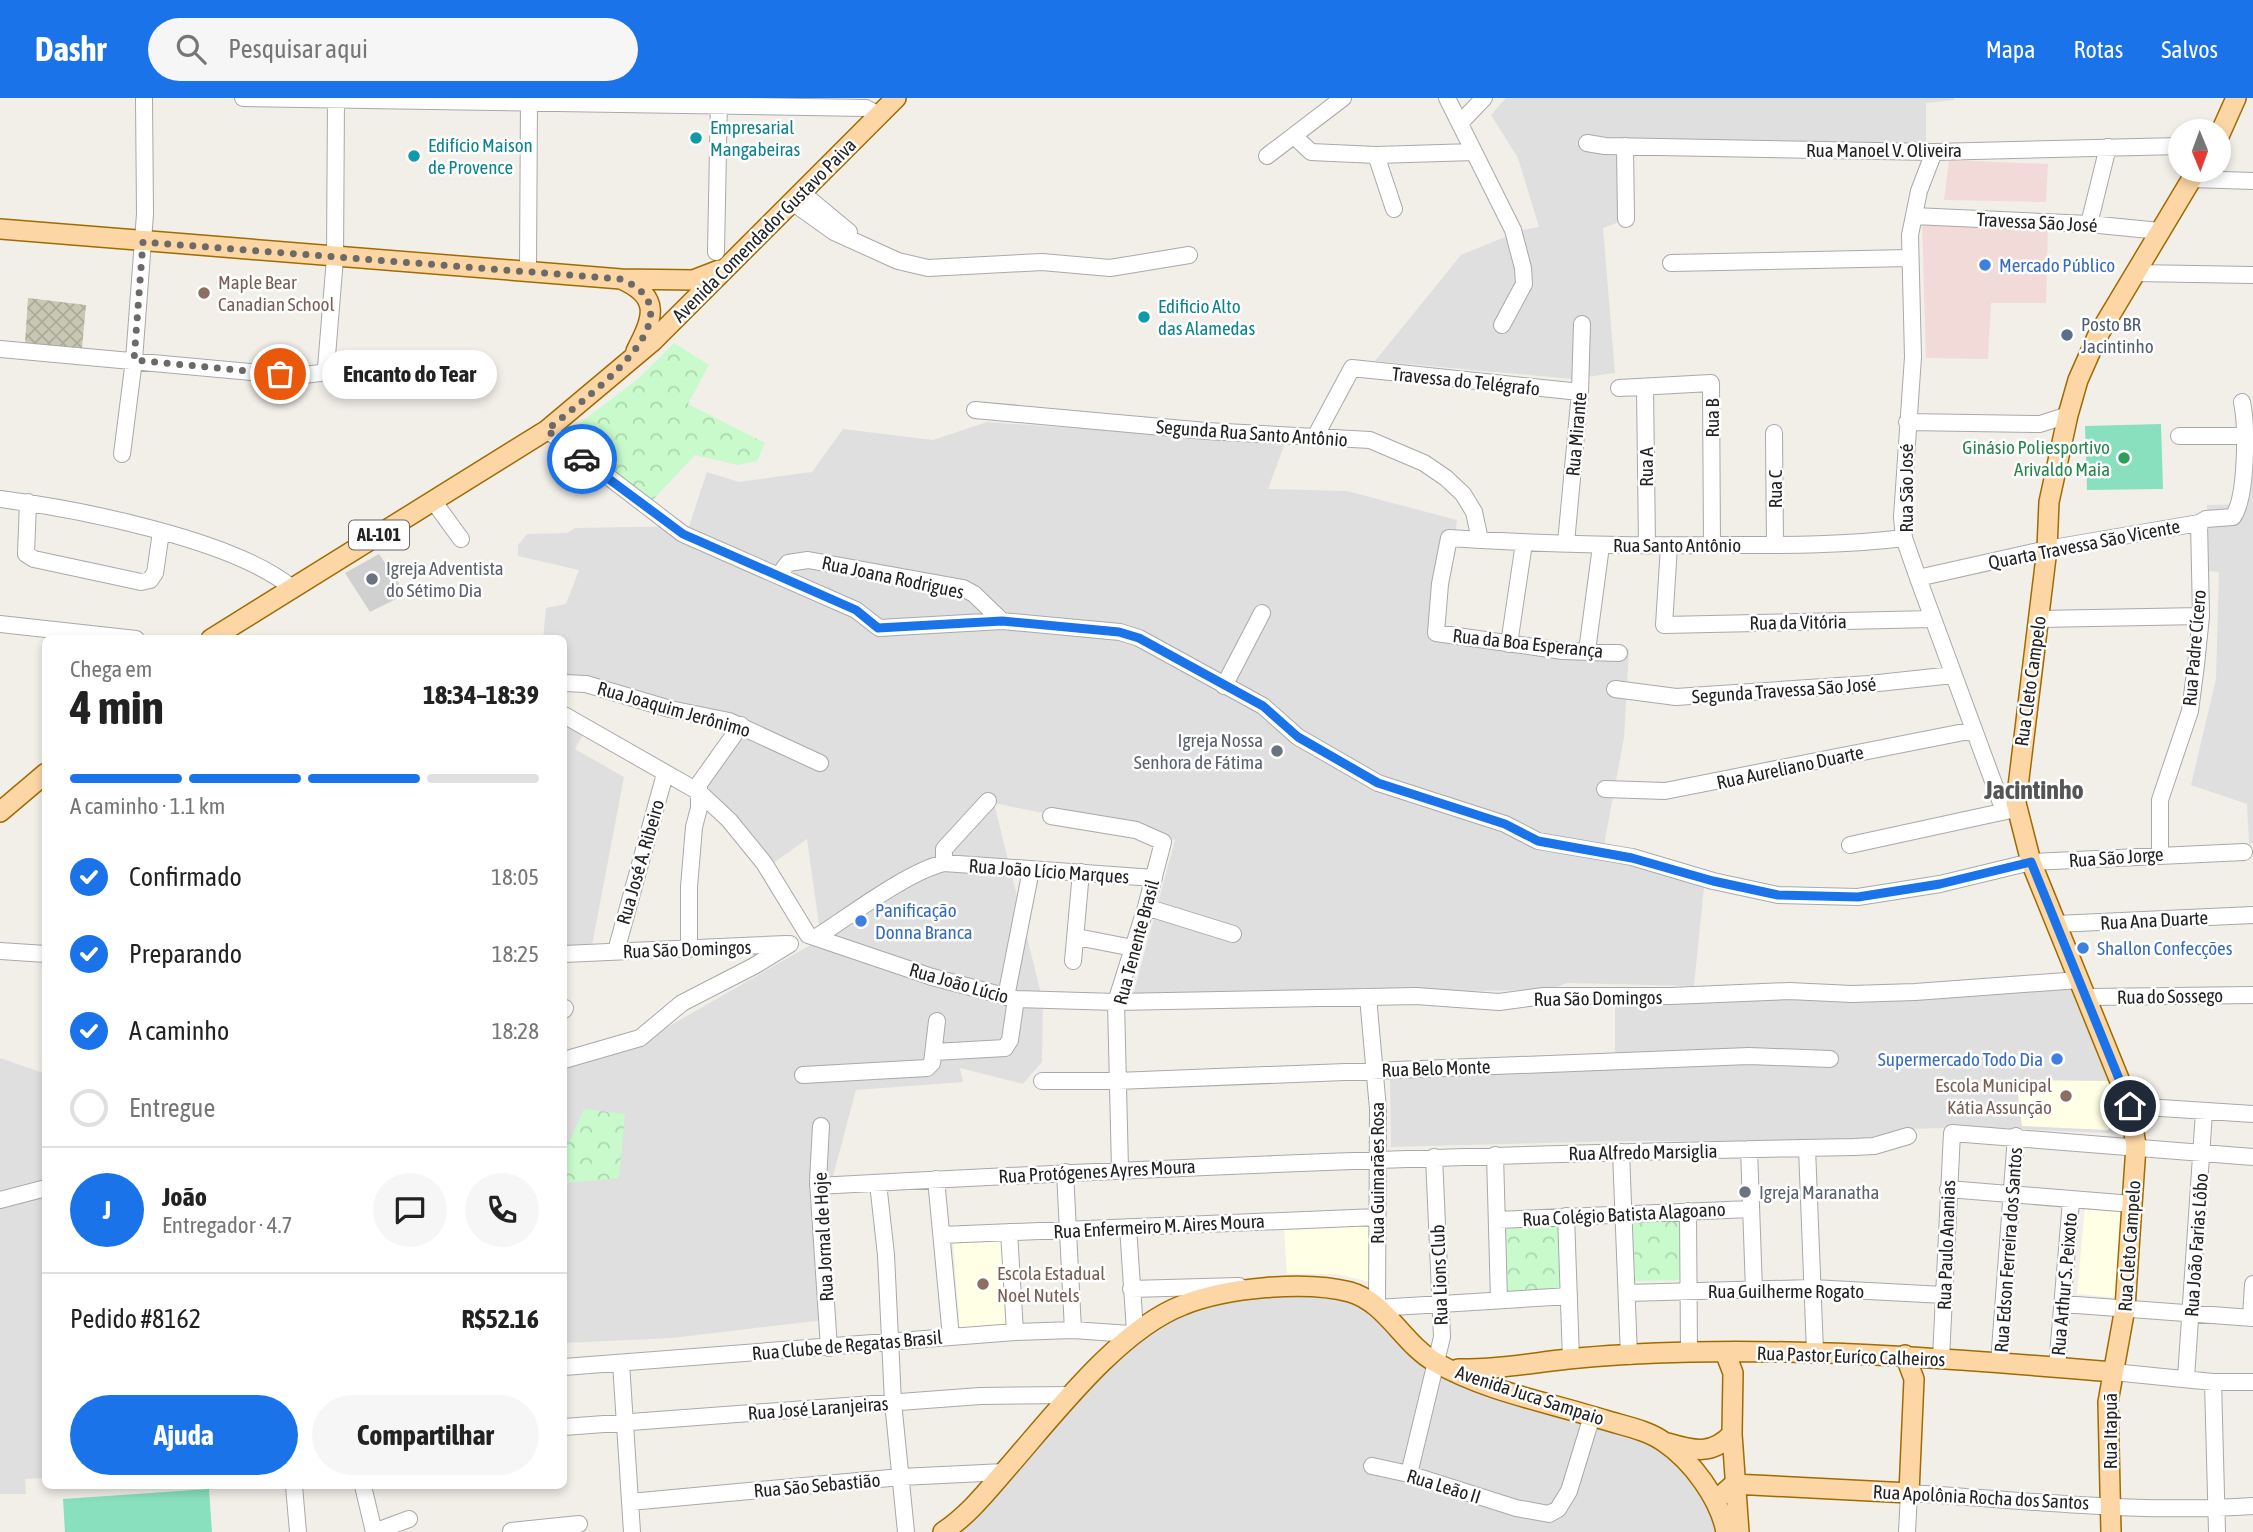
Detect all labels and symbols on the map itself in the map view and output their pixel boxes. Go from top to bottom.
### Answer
place label: Empresarial Mangabeiras [710,116,800,160]
north arrow [2168,119,2231,182]
marker: Empresarial Mangabeiras [688,130,704,146]
place label: Edifício Maison de Provence [428,134,533,178]
street label: Avenida Comendador Gustavo Paiva [668,134,860,326]
street label: Rua Manoel V. Oliveira [1806,139,1962,161]
marker: Edifício Maison de Provence [406,148,422,164]
street label: Travessa São José [1976,208,2098,236]
place label: Mercado Público [1999,254,2115,276]
marker: Mercado Público [1977,257,1993,273]
place label: Maple Bear Canadian School [218,271,335,315]
marker: Maple Bear Canadian School [196,285,212,301]
place label: Edificio Alto das Alamedas [1158,295,1255,339]
marker: Edificio Alto das Alamedas [1136,309,1152,325]
place label: Posto BR Jacintinho [2081,313,2154,357]
marker: Posto BR Jacintinho [2059,327,2075,343]
pin [250,344,310,404]
callout: Encanto do Tear [322,350,497,398]
street label: Travessa do Telégrafo [1391,362,1541,400]
street label: Rua Mirante [1561,391,1591,477]
street label: Rua B [1701,398,1723,438]
street label: Segunda Rua Santo Antônio [1156,415,1349,451]
courier [547,424,617,494]
place label: Ginásio Poliesportivo Arivaldo Maia [1962,436,2110,480]
street label: Rua São José [1895,444,1917,532]
street label: Rua A [1635,447,1657,487]
marker: Ginásio Poliesportivo Arivaldo Maia [2116,450,2132,466]
street label: Rua C [1764,469,1786,508]
street label: Quarta Travessa São Vicente [1986,515,2182,573]
road number: AL-101 [349,520,409,550]
street label: Rua Santo Antônio [1613,534,1741,556]
street label: Rua Joana Rodrigues [820,551,966,603]
place label: Igreja Adventista do Sétimo Dia [386,557,504,601]
marker: Igreja Adventista do Sétimo Dia [364,571,380,587]
street label: Rua Padre Cícero [2178,589,2210,707]
street label: Rua da Vitória [1749,610,1847,634]
street label: Rua Cleto Campelo [2010,614,2050,748]
street label: Rua da Boa Esperança [1452,624,1604,662]
street label: Segunda Travessa São José [1691,673,1877,707]
street label: Rua Joaquim Jerônimo [595,677,753,741]
place label: Igreja Nossa Senhora de Fátima [1134,729,1263,773]
street label: Rua Aureliano Duarte [1714,741,1866,793]
marker: Igreja Nossa Senhora de Fátima [1269,743,1285,759]
district label: Jacintinho [1983,775,2084,805]
street label: Rua José A. Ribeiro [612,797,668,927]
street label: Rua São Jorge [2068,843,2164,871]
street label: Rua João Lício Marques [968,854,1130,888]
street label: Rua Tenente Brasil [1109,877,1163,1007]
place label: Panificação Donna Branca [875,899,973,943]
street label: Rua Ana Duarte [2099,906,2209,934]
marker: Panificação Donna Branca [853,913,869,929]
street label: Rua São Domingos [622,936,752,962]
place label: Shallon Confecções [2097,937,2233,959]
marker: Shallon Confecções [2075,940,2091,956]
street label: Rua João Lúcio [907,958,1011,1008]
street label: Rua do Sossego [2117,984,2223,1008]
street label: Rua São Domingos [1533,986,1663,1010]
place label: Supermercado Todo Dia [1878,1048,2043,1070]
marker: Supermercado Todo Dia [2049,1051,2065,1067]
street label: Rua Belo Monte [1381,1055,1491,1081]
place label: Escola Municipal Kátia Assunção [1935,1074,2052,1118]
pin [2100,1076,2160,1136]
marker: Escola Municipal Kátia Assunção [2058,1088,2074,1104]
street label: Rua Guimarães Rosa [1366,1102,1388,1244]
street label: Rua Alfredo Marsiglia [1568,1140,1718,1164]
street label: Rua Edson Ferreira dos Santos [1990,1146,2026,1353]
street label: Rua Protógenes Ayres Moura [998,1155,1196,1187]
street label: Rua Jornal de Hoje [809,1172,837,1302]
street label: Rua João Farias Lôbo [2180,1172,2212,1318]
street label: Rua Paulo Ananias [1933,1179,1959,1310]
street label: Rua Cleto Campelo [2113,1180,2145,1312]
place label: Igreja Maranatha [1759,1181,1879,1203]
marker: Igreja Maranatha [1737,1184,1753,1200]
street label: Rua Colégio Batista Alagoano [1522,1198,1726,1230]
street label: Rua Enfermeiro M. Aires Moura [1053,1209,1265,1243]
street label: Rua Arthur S. Peixoto [2047,1211,2081,1356]
street label: Rua Lions Club [1426,1224,1452,1326]
place label: Escola Estadual Noel Nutels [997,1262,1105,1306]
marker: Escola Estadual Noel Nutels [975,1276,991,1292]
street label: Rua Guilherme Rogato [1708,1280,1864,1302]
street label: Rua Clube de Regatas Brasil [751,1326,943,1364]
street label: Rua Pastor Euríco Calheiros [1756,1342,1946,1370]
street label: Avenida Juca Sampaio [1453,1361,1607,1429]
street label: Rua José Laranjeiras [747,1392,889,1424]
street label: Rua Itapuã [2099,1393,2121,1469]
street label: Rua Leão II [1404,1464,1484,1508]
street label: Rua São Sebastião [753,1468,881,1502]
street label: Rua Apolônia Rocha dos Santos [1872,1480,2090,1514]

